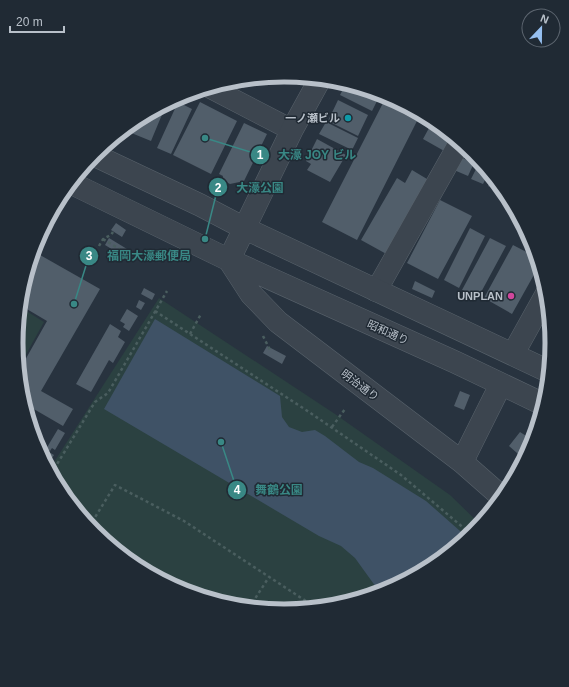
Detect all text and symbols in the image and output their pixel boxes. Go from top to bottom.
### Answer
scale bar [10,8,64,34]
north arrow [521,8,561,48]
text: N [539,12,551,26]
text: 20 m [16,15,43,29]
place label: 一ノ瀬ビル [285,112,340,124]
marker: 一ノ瀬ビル [343,113,353,123]
callout: 大濠 JOY ビル [250,143,365,167]
text: 1 [257,148,264,162]
text: 大濠 JOY ビル [278,148,356,162]
callout: 大濠公園 [208,175,292,199]
text: 2 [215,181,222,195]
text: 大濠公園 [236,181,284,195]
callout: 福岡大濠郵便局 [79,244,199,268]
text: 3 [86,249,93,263]
text: 福岡大濠郵便局 [107,249,191,263]
place label: UNPLAN [457,290,503,302]
marker: UNPLAN [506,291,516,301]
street label: 昭和通り [365,318,411,346]
street label: 明治通り [339,367,381,403]
callout: 舞鶴公園 [227,478,311,502]
text: 4 [234,483,241,497]
text: 舞鶴公園 [255,483,303,497]

